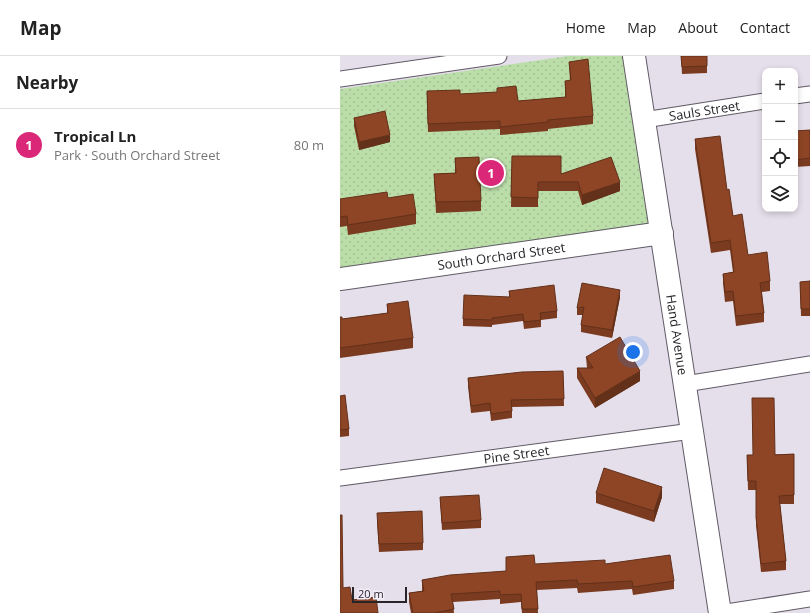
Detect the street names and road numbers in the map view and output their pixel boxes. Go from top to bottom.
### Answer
street label: Sauls Street [667,96,741,125]
street label: South Orchard Street [436,238,567,274]
street label: Hand Avenue [662,293,692,376]
street label: Pine Street [482,441,551,468]

